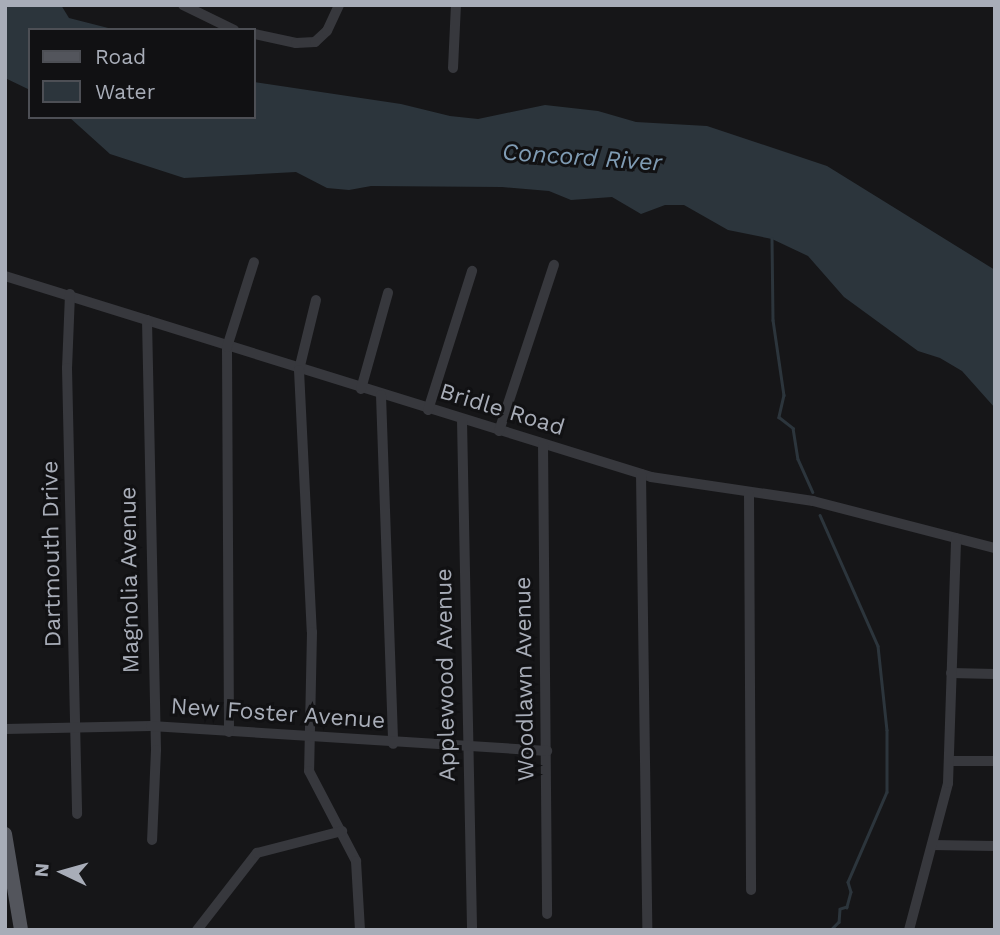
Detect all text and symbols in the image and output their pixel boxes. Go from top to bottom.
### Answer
legend [28,28,256,119]
text: Road [95,44,146,69]
text: Water [95,79,155,104]
water label: Concord River [501,138,663,178]
street label: Bridle Road [436,378,568,442]
street label: Dartmouth Drive [37,460,67,648]
street label: Magnolia Avenue [115,486,145,674]
street label: Applewood Avenue [430,568,462,782]
street label: Woodlawn Avenue [509,576,541,782]
street label: New Foster Avenue [169,693,387,735]
north arrow [28,837,98,907]
text: N [30,862,54,878]

